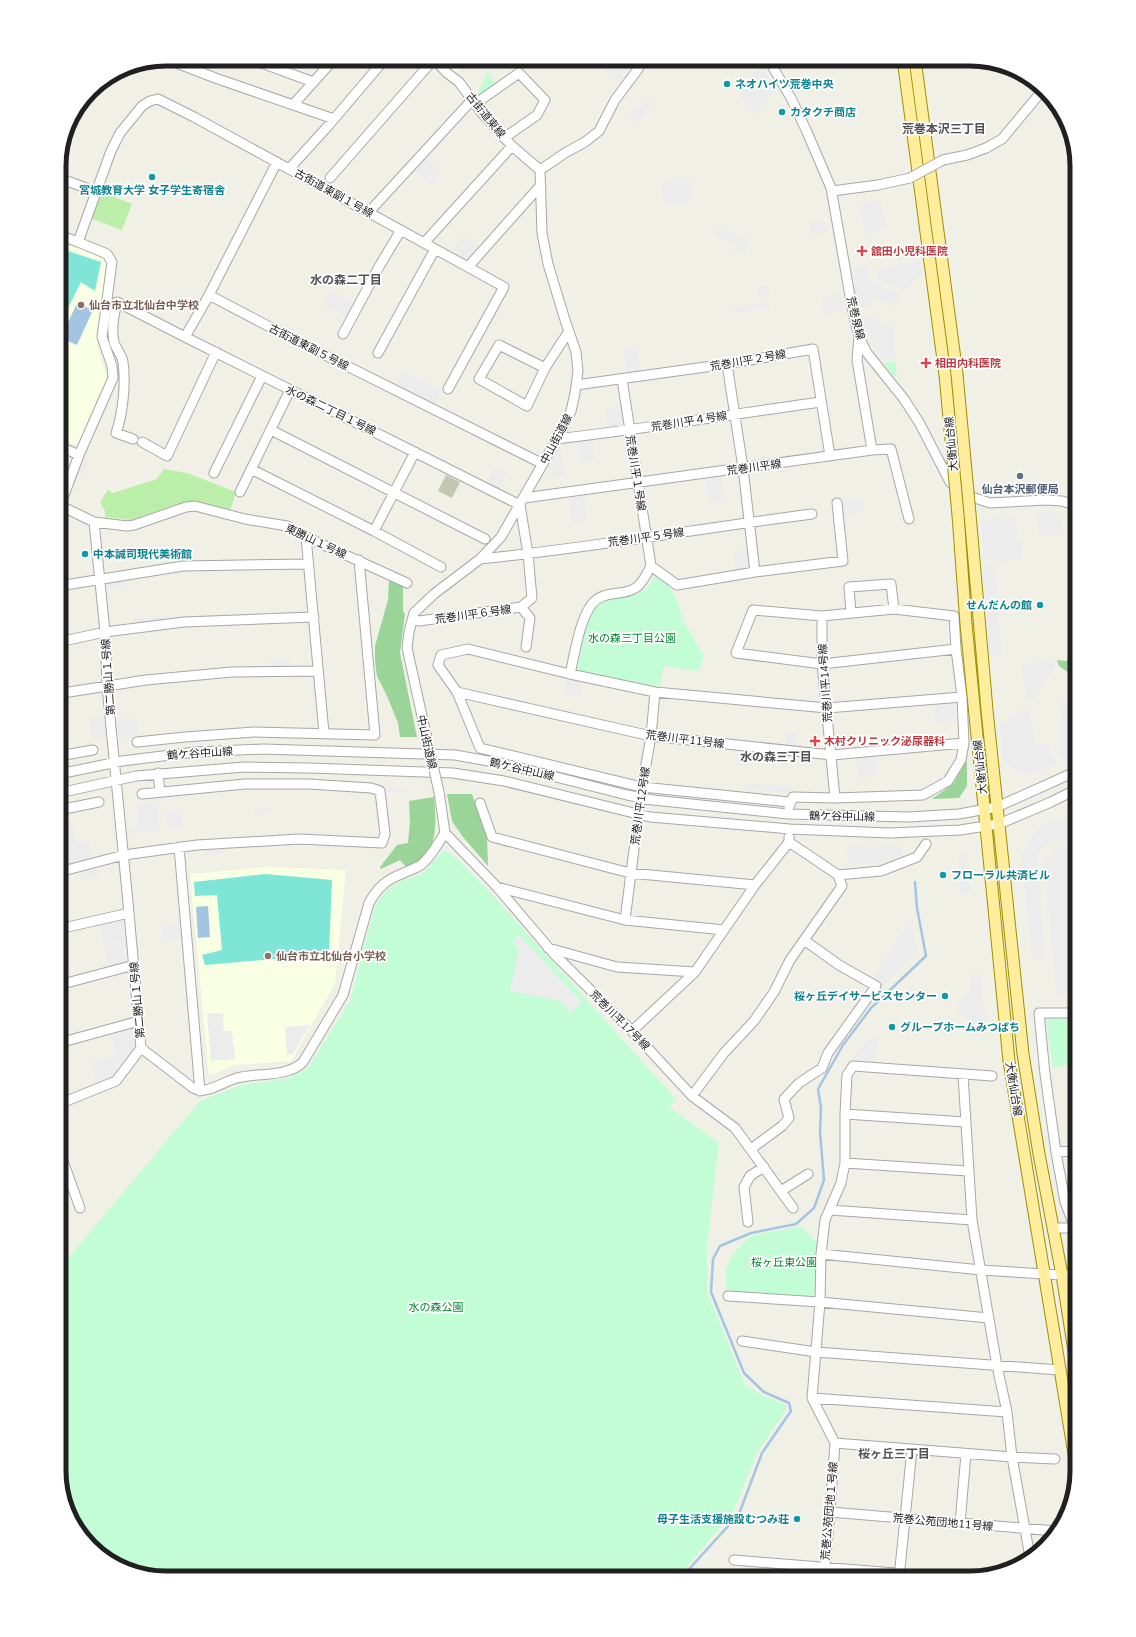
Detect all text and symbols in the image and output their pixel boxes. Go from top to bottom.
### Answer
place label: ネオハイツ荒巻中央 [735,77,834,92]
marker: ネオハイツ荒巻中央 [722,79,732,89]
street label: 古街道東線 [462,89,509,141]
place label: カタクチ商店 [790,105,856,120]
marker: カタクチ商店 [777,107,787,117]
district label: 荒巻本沢三丁目 [902,121,986,137]
street label: 古街道東副１号線 [292,166,376,221]
marker: 宮城教育大学 女子学生寄宿舎 [147,172,157,182]
place label: 宮城教育大学 女子学生寄宿舎 [79,183,226,198]
place label: 舘田小児科医院 [871,244,948,259]
marker: 舘田小児科医院 [856,245,868,257]
district label: 水の森二丁目 [310,272,382,288]
street label: 荒巻泉線 [843,295,868,341]
place label: 仙台市立北仙台中学校 [89,298,199,313]
marker: 仙台市立北仙台中学校 [76,300,86,310]
street label: 古街道東副５号線 [266,321,351,374]
street label: 荒巻川平２号線 [709,346,787,375]
place label: 相田内科医院 [935,356,1001,371]
marker: 相田内科医院 [920,357,932,369]
street label: 水の森二丁目１号線 [283,382,379,439]
street label: 荒巻川平４号線 [650,408,728,435]
street label: 中山街道線 [537,411,576,467]
street label: 大衡仙台線 [942,416,961,472]
street label: 荒巻川平１号線 [622,434,649,512]
street label: 荒巻川平線 [726,456,782,479]
marker: 仙台本沢郵便局 [1015,471,1025,481]
place label: 仙台本沢郵便局 [982,482,1059,497]
street label: 東勝山１号線 [283,521,349,562]
street label: 荒巻川平５号線 [607,525,685,550]
place label: 中本誠司現代美術館 [93,547,192,562]
marker: 中本誠司現代美術館 [80,549,90,559]
place label: せんだんの館 [966,598,1032,613]
marker: せんだんの館 [1035,600,1045,610]
street label: 荒巻川平６号線 [434,602,512,627]
park label: 水の森三丁目公園 [588,631,676,646]
street label: 第二勝山１号線 [98,638,119,716]
street label: 荒巻川平14号線 [815,643,836,723]
street label: 中山街道線 [413,714,440,771]
street label: 荒巻川平11号線 [645,727,725,752]
place label: 木村クリニック泌尿器科 [824,734,945,749]
marker: 木村クリニック泌尿器科 [809,735,821,747]
street label: 大衡仙台線 [970,739,991,795]
street label: 鶴ケ谷中山線 [167,744,233,763]
district label: 水の森三丁目 [740,749,812,765]
street label: 鶴ケ谷中山線 [488,755,556,784]
street label: 荒巻川平12号線 [628,766,653,846]
street label: 鶴ケ谷中山線 [809,808,875,825]
place label: フローラル共済ビル [951,868,1050,883]
marker: フローラル共済ビル [938,870,948,880]
place label: 仙台市立北仙台小学校 [276,949,386,964]
marker: 仙台市立北仙台小学校 [263,951,273,961]
street label: 第二勝山１号線 [127,961,148,1039]
street label: 荒巻川平17号線 [586,987,653,1054]
place label: 桜ヶ丘デイサービスセンター [794,989,937,1004]
marker: 桜ヶ丘デイサービスセンター [940,991,950,1001]
place label: グループホームみつばち [900,1020,1020,1035]
marker: グループホームみつばち [887,1022,897,1032]
street label: 大衡仙台線 [1002,1061,1025,1117]
park label: 桜ヶ丘東公園 [751,1255,817,1270]
park label: 水の森公園 [409,1300,464,1315]
district label: 桜ヶ丘三丁目 [858,1446,930,1462]
street label: 荒巻公苑団地１号線 [818,1461,841,1561]
street label: 荒巻公苑団地11号線 [892,1511,994,1534]
place label: 母子生活支援施設むつみ荘 [657,1512,789,1527]
marker: 母子生活支援施設むつみ荘 [792,1514,802,1524]

